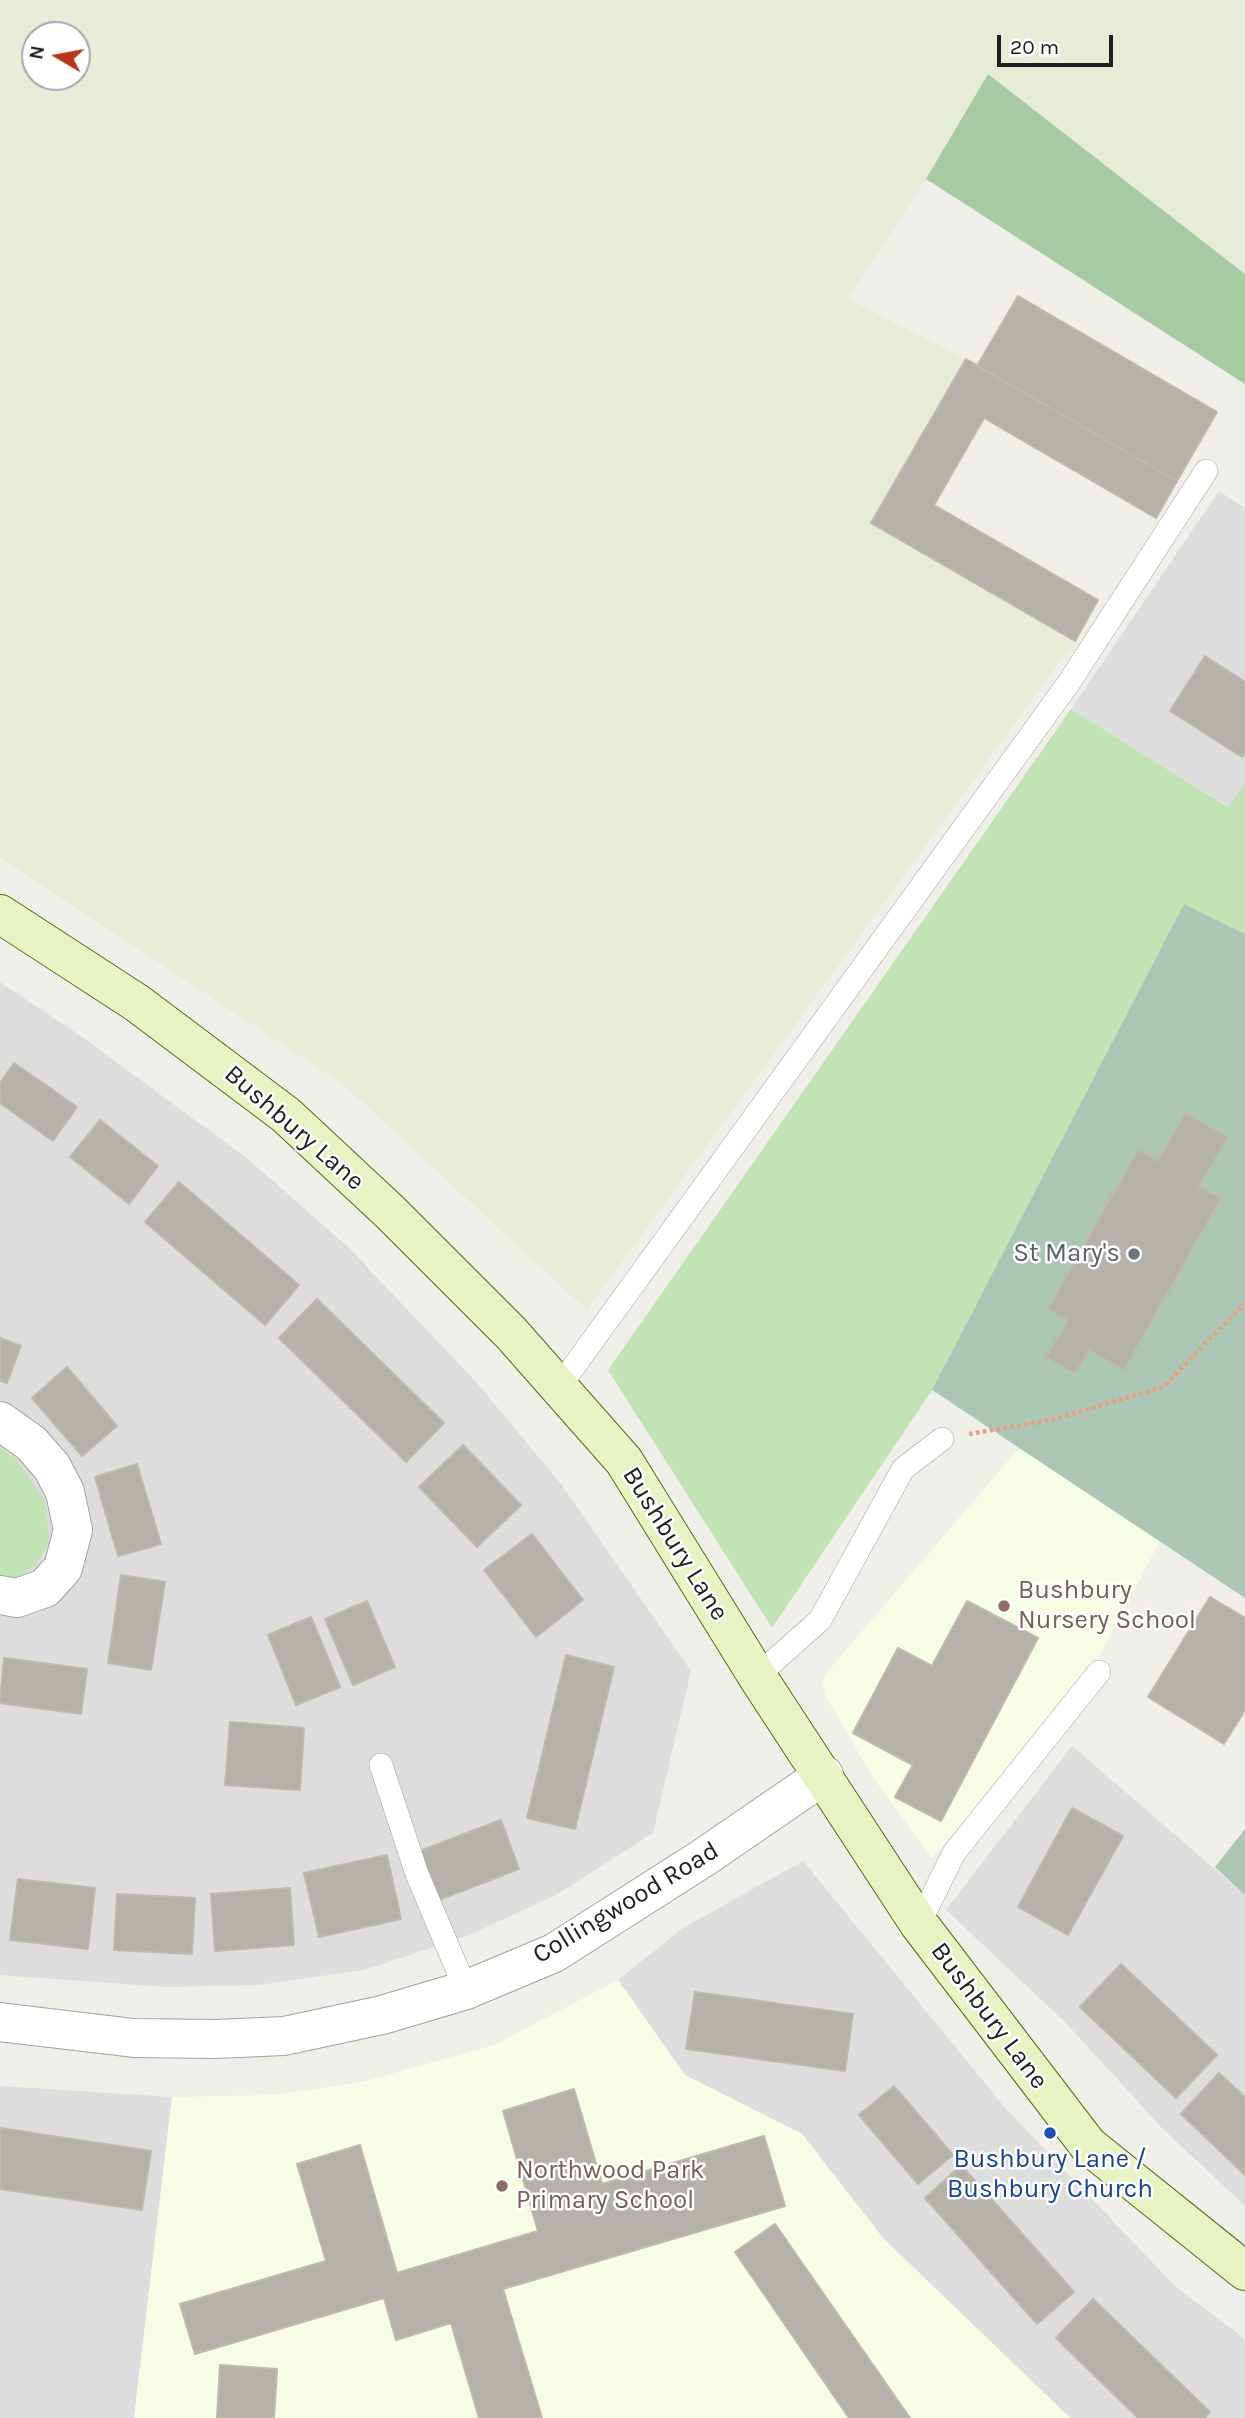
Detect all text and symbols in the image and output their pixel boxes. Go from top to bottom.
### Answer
north arrow [21,21,91,91]
scale bar [1000,21,1116,65]
text: 20 m [1010,35,1059,59]
text: N [25,44,49,61]
street label: Bushbury Lane [218,1059,370,1197]
place label: St Mary's [1013,1238,1120,1270]
marker: St Mary's [1126,1246,1142,1262]
street label: Bushbury Lane [615,1461,735,1627]
place label: Bushbury Nursery School [1018,1575,1196,1636]
marker: Bushbury Nursery School [996,1598,1012,1614]
street label: Collingwood Road [527,1835,725,1971]
street label: Bushbury Lane [924,1936,1054,2096]
marker: Bushbury Lane / Bushbury Church [1042,2125,1058,2141]
place label: Bushbury Lane / Bushbury Church [947,2144,1153,2206]
place label: Northwood Park Primary School [516,2155,704,2216]
marker: Northwood Park Primary School [494,2178,510,2194]

